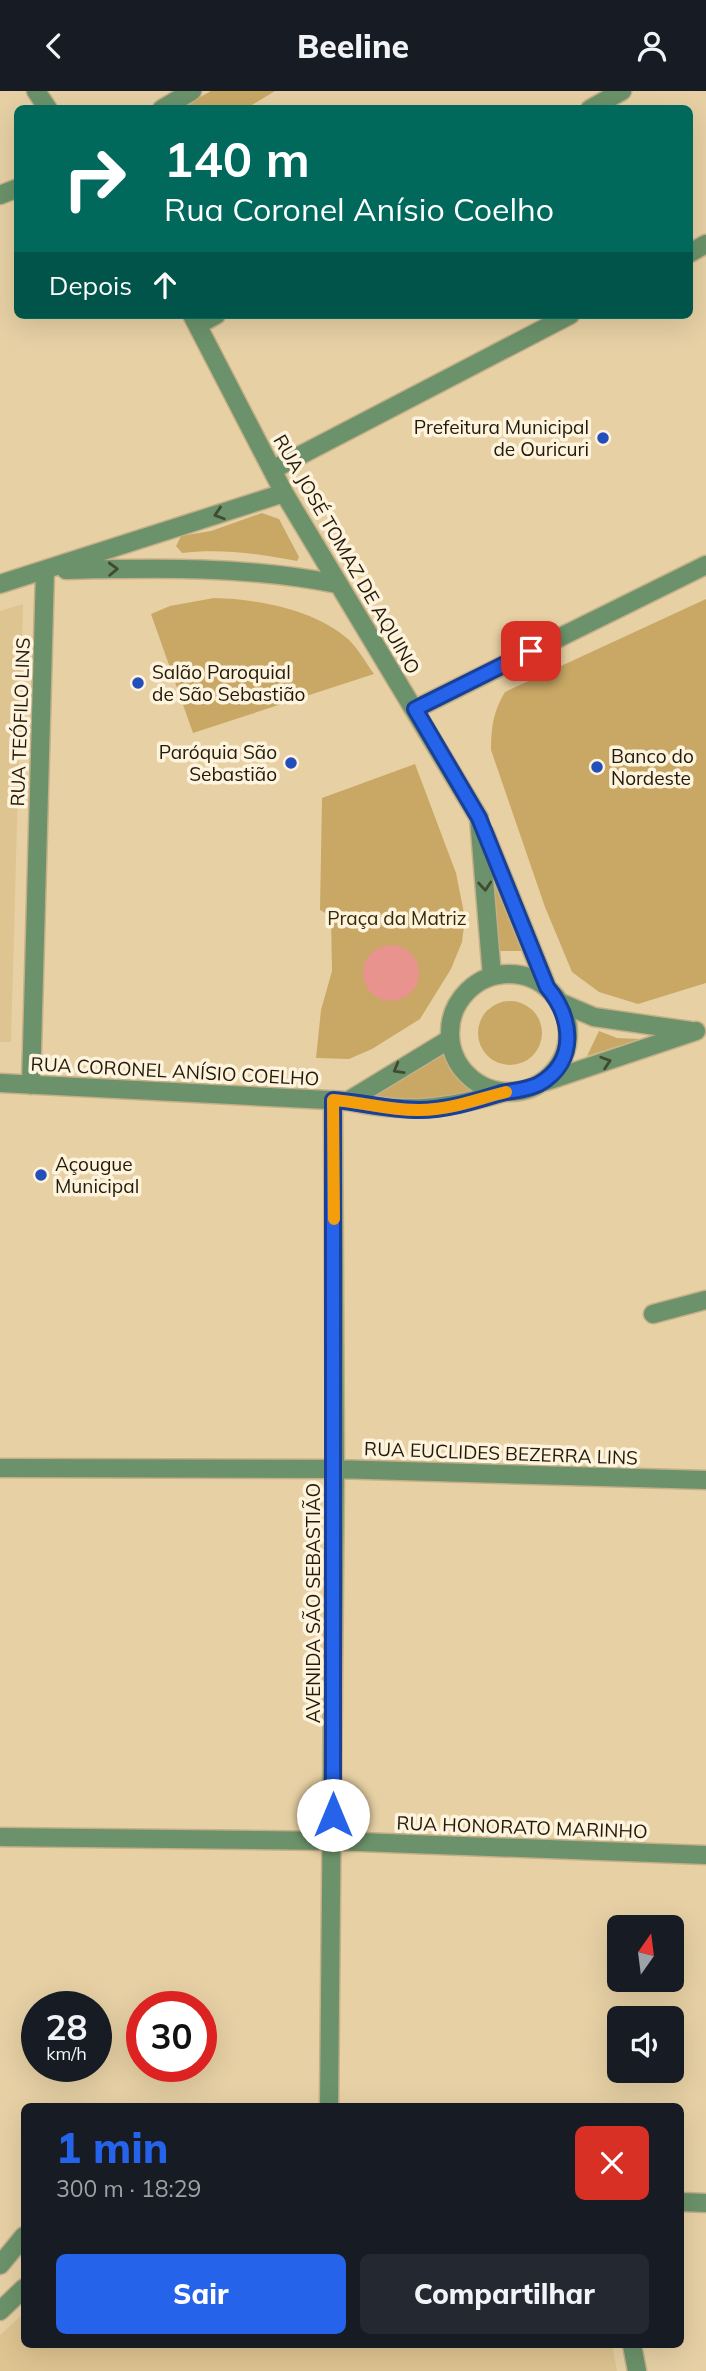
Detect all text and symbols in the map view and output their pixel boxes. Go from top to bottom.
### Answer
text: Beeline [297,26,409,66]
icon: back [35,27,73,65]
icon: person [633,27,671,65]
text: 140 m [164,128,310,189]
icon: right [49,133,140,224]
text: Rua Coronel Anísio Coelho [164,189,554,229]
icon: ahead [146,266,184,304]
text: Depois [49,269,132,302]
place label: Prefeitura Municipal de Ouricuri [414,415,589,461]
street label: RUA JOSÉ TOMAZ DE AQUINO [268,430,426,678]
marker: Prefeitura Municipal de Ouricuri [595,430,611,446]
one-way arrow [214,506,226,520]
one-way arrow [109,561,119,577]
pin [501,621,561,681]
icon: arrive [512,632,550,670]
street label: RUA TEÓFILO LINS [5,637,35,807]
place label: Salão Paroquial de São Sebastião [152,660,305,706]
marker: Salão Paroquial de São Sebastião [130,675,146,691]
place label: Paróquia São Sebastião [159,740,277,786]
place label: Banco do Nordeste [611,744,694,790]
marker: Paróquia São Sebastião [283,755,299,771]
marker: Banco do Nordeste [589,759,605,775]
one-way arrow [477,881,492,892]
park label: Praça da Matriz [327,906,467,930]
street label: RUA CORONEL ANÍSIO COELHO [30,1051,320,1091]
one-way arrow [599,1056,611,1071]
one-way arrow [393,1061,405,1074]
place label: Açougue Municipal [55,1152,139,1198]
marker: Açougue Municipal [33,1167,49,1183]
street label: RUA EUCLIDES BEZERRA LINS [364,1436,638,1470]
street label: AVENIDA SÃO SEBASTIÃO [301,1483,325,1723]
position arrow [296,1778,370,1852]
street label: RUA HONORATO MARINHO [396,1811,648,1843]
north arrow [607,1915,684,1991]
map controls [607,1915,684,2083]
speed limit sign: 30 [126,1991,217,2082]
text: 28 [45,2005,88,2049]
button: sound [607,2006,684,2083]
text: km/h [46,2042,87,2065]
text: 1 min [56,2121,169,2174]
button: close [575,2126,649,2200]
text: 300 m · 18:29 [56,2174,201,2203]
button: Sair [56,2254,346,2334]
button: Compartilhar [360,2254,649,2334]

